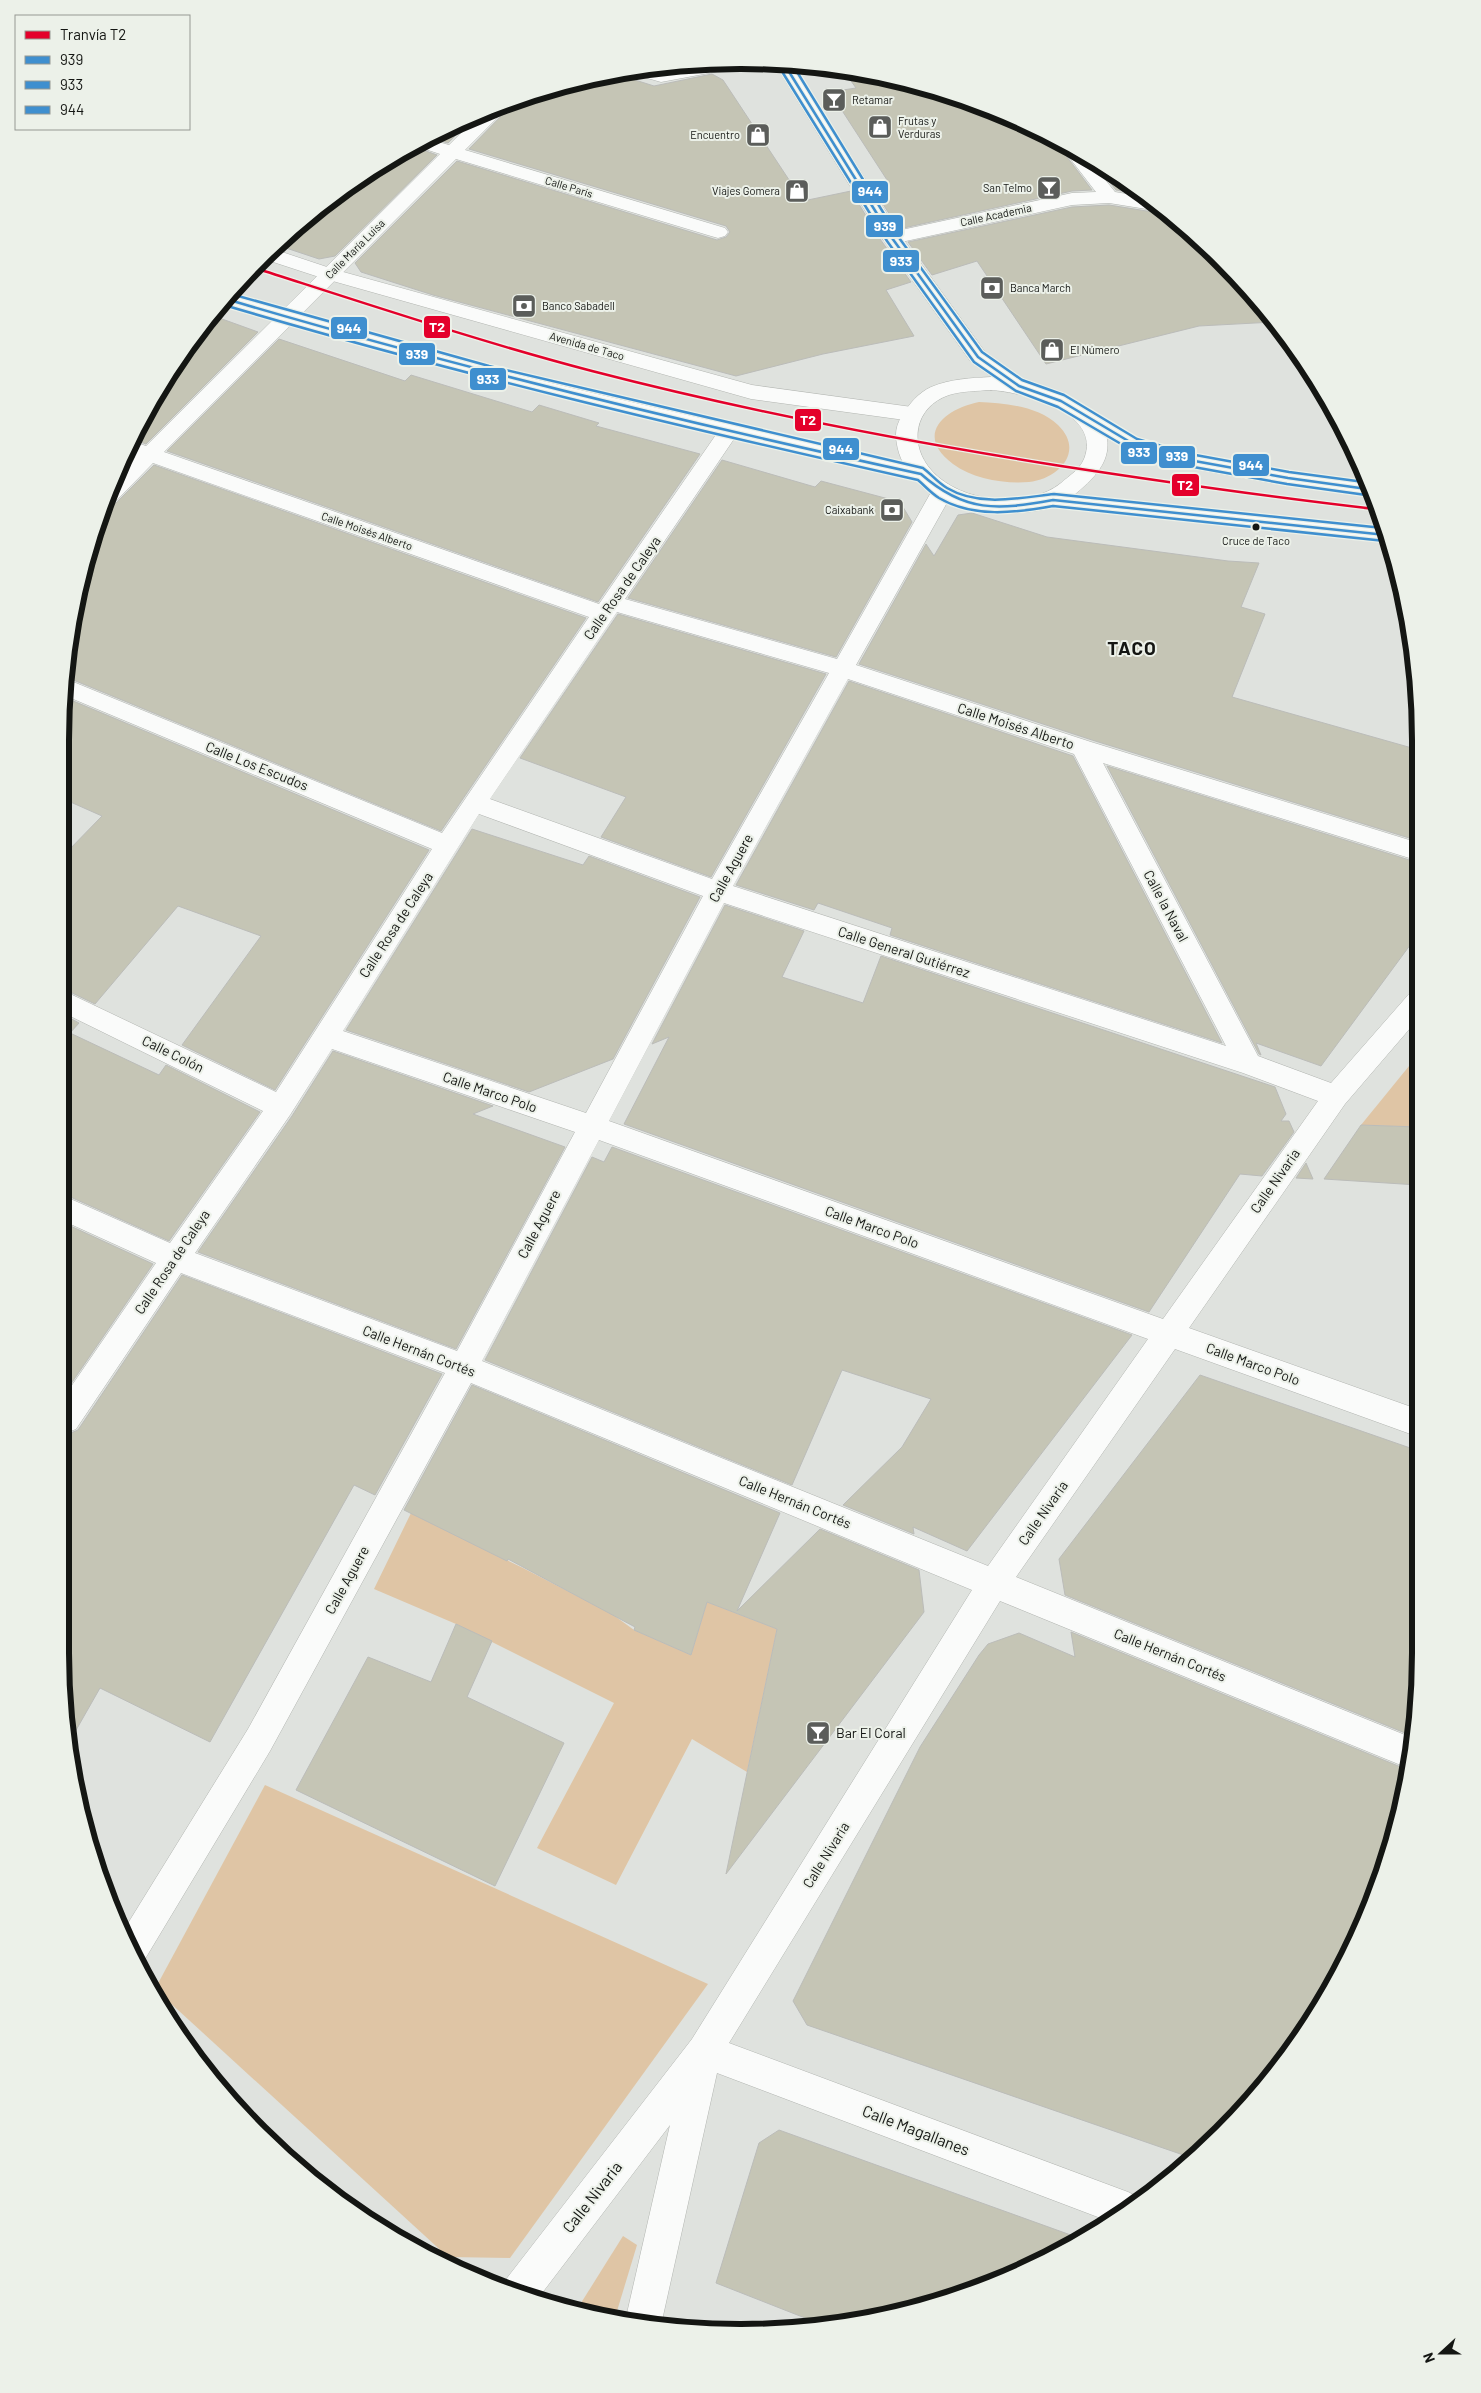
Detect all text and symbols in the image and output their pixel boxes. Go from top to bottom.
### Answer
legend [15,15,190,130]
text: Tranvía T2 [60,25,126,43]
text: 939 [60,50,83,68]
text: 933 [60,75,83,93]
bar icon: Retamar [821,87,847,113]
place label: Retamar [852,93,893,106]
text: 944 [60,100,84,118]
shop icon: Frutas y Verduras [867,114,893,140]
place label: Frutas y Verduras [898,114,941,140]
shop icon: Encuentro [745,122,771,148]
place label: Encuentro [690,128,740,141]
street label: Calle París [544,173,595,200]
bar icon: San Telmo [1036,175,1062,201]
shop icon: Viajes Gomera [784,178,810,204]
line badge: 944 [851,180,889,204]
place label: San Telmo [983,181,1032,194]
text: 944 [858,182,882,199]
place label: Viajes Gomera [712,184,780,197]
street label: Calle Academia [959,201,1033,228]
line badge: 939 [865,214,904,238]
street label: Calle María Luisa [322,216,387,281]
text: 939 [874,217,896,234]
line badge: 933 [882,249,920,273]
text: 933 [890,252,912,269]
bank icon: Banca March [979,275,1005,301]
place label: Banca March [1010,281,1071,294]
bank icon: Banco Sabadell [511,293,537,319]
place label: Banco Sabadell [542,299,615,312]
line badge: T2 [423,315,451,339]
line badge: 944 [330,316,368,340]
text: T2 [429,318,445,335]
text: 944 [337,319,361,336]
street label: Avenida de Taco [548,329,626,362]
shop icon: El Número [1039,337,1065,363]
line badge: 939 [398,342,436,366]
place label: El Número [1070,343,1120,356]
text: 939 [406,345,428,362]
line badge: 933 [469,367,507,391]
text: 933 [477,370,499,387]
line badge: T2 [794,408,822,432]
text: T2 [800,411,816,428]
line badge: 944 [822,437,860,461]
text: 944 [829,440,853,457]
line badge: 933 [1120,441,1158,465]
text: 933 [1128,443,1150,460]
line badge: 939 [1158,445,1196,469]
text: 939 [1166,447,1188,464]
line badge: 944 [1232,453,1270,477]
text: 944 [1239,456,1263,473]
line badge: T2 [1171,473,1200,497]
text: T2 [1177,476,1193,493]
bank icon: Caixabank [879,497,905,523]
place label: Caixabank [825,503,874,516]
street label: Calle Moisés Alberto [320,509,414,552]
marker: Cruce de Taco [1251,522,1261,532]
street label: Calle Rosa de Caleya [579,533,664,643]
place label: Cruce de Taco [1222,534,1290,547]
district label: TACO [1107,636,1157,659]
street label: Calle Moisés Alberto [956,699,1077,752]
street label: Calle Los Escudos [203,737,311,794]
street label: Calle Aguere [705,831,756,905]
street label: Calle la Naval [1140,867,1192,945]
street label: Calle Rosa de Caleya [355,869,436,981]
street label: Calle General Gutiérrez [836,922,972,981]
street label: Calle Colón [140,1031,207,1076]
street label: Calle Marco Polo [441,1067,540,1116]
street label: Calle Nivaria [1246,1145,1303,1216]
street label: Calle Aguere [513,1186,564,1261]
street label: Calle Marco Polo [823,1202,921,1251]
street label: Calle Rosa de Caleya [130,1206,213,1317]
street label: Calle Hernán Cortés [360,1321,478,1380]
street label: Calle Marco Polo [1204,1339,1302,1388]
street label: Calle Hernán Cortés [737,1471,854,1532]
street label: Calle Nivaria [1014,1477,1071,1548]
street label: Calle Aguere [321,1543,372,1617]
street label: Calle Hernán Cortés [1112,1624,1229,1685]
bar icon: Bar El Coral [805,1720,831,1746]
place label: Bar El Coral [836,1724,906,1741]
street label: Calle Nivaria [799,1819,853,1891]
street label: Calle Magallanes [860,2100,972,2159]
street label: Calle Nivaria [558,2157,625,2236]
north arrow [1416,2328,1466,2378]
text: N [1419,2350,1438,2365]

